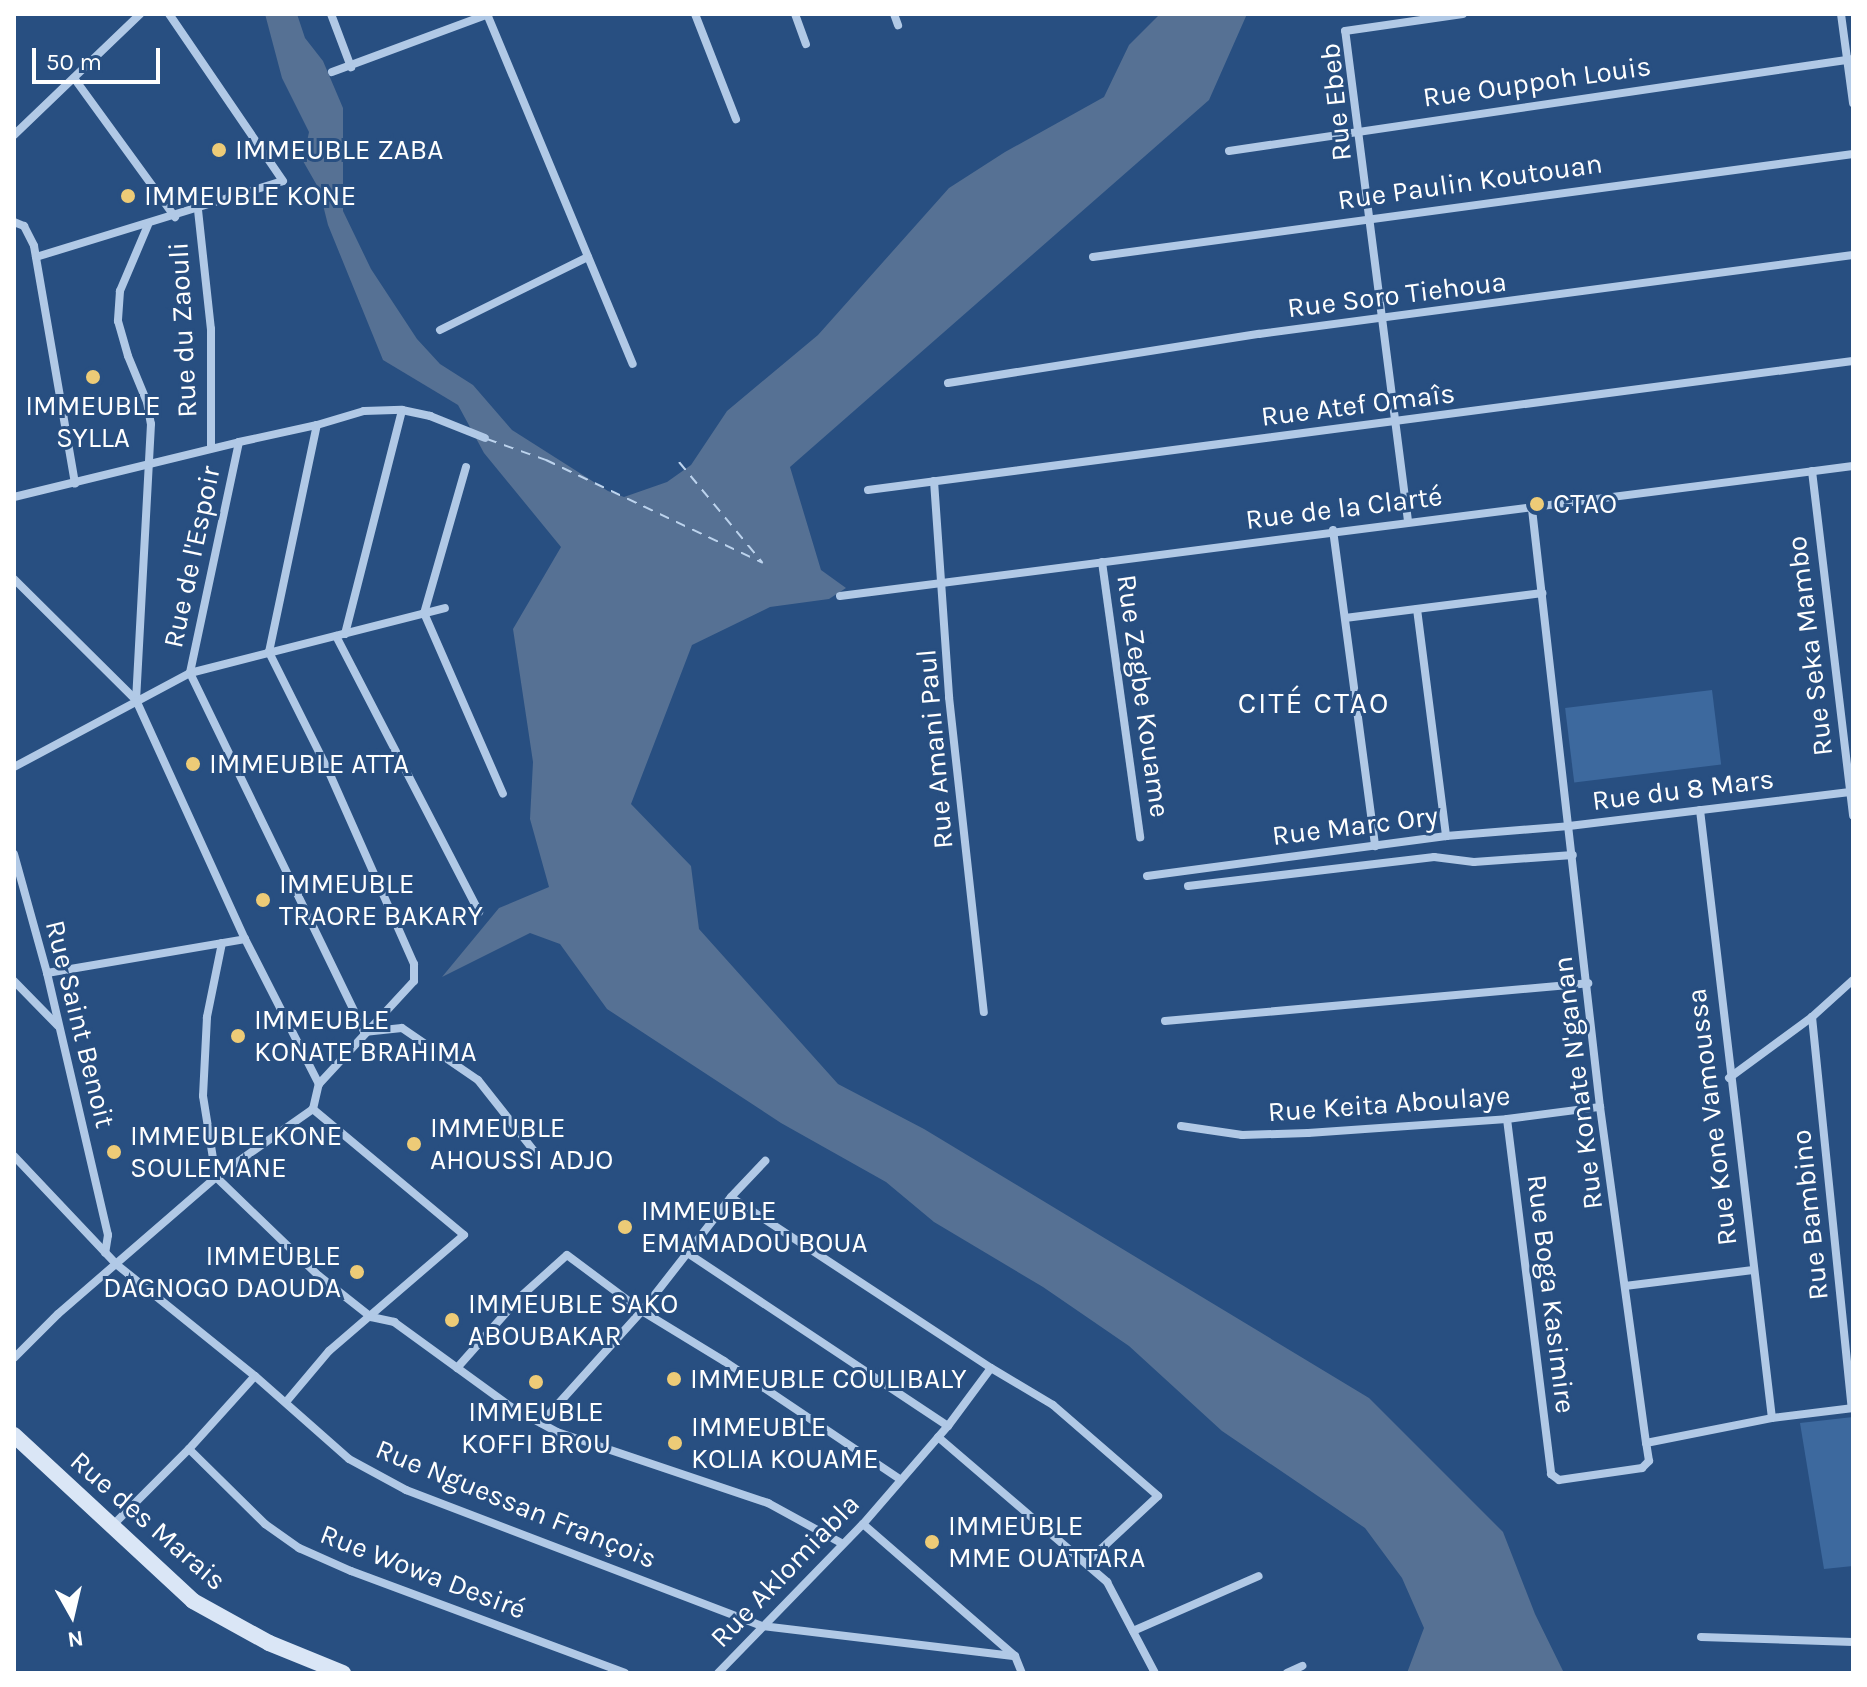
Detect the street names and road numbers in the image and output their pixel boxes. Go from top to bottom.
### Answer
street label: Rue Ebeb [1313,41,1359,163]
street label: Rue Ouppoh Louis [1421,49,1653,115]
street label: Rue Paulin Koutouan [1335,147,1605,217]
street label: Rue du Zaouli [162,241,204,419]
street label: Rue Soro Tiehoua [1285,265,1509,325]
street label: Rue Atef Omaîs [1259,376,1457,434]
street label: Rue de l'Espoir [156,463,228,651]
street label: Rue de la Clarté [1244,479,1444,537]
street label: Rue Seka Mambo [1780,534,1840,758]
street label: Rue Zegbe Kouame [1109,572,1177,820]
street label: Rue Amani Paul [910,648,960,850]
street label: Rue du 8 Mars [1590,762,1776,818]
street label: Rue Marc Ory [1270,799,1440,853]
street label: Rue Saint Benoit [38,917,122,1131]
street label: Rue Konate N'ganan [1546,955,1610,1211]
street label: Rue Kone Vamoussa [1680,986,1744,1248]
street label: Rue Keita Aboulaye [1267,1079,1511,1129]
street label: Rue Bambino [1784,1128,1836,1302]
street label: Rue Boga Kasimire [1520,1173,1582,1415]
street label: Rue Nguessan François [371,1432,661,1576]
street label: Rue des Marais [63,1444,233,1598]
street label: Rue Aklomiabla [703,1487,867,1655]
street label: Rue Wowa Desiré [316,1517,530,1627]

